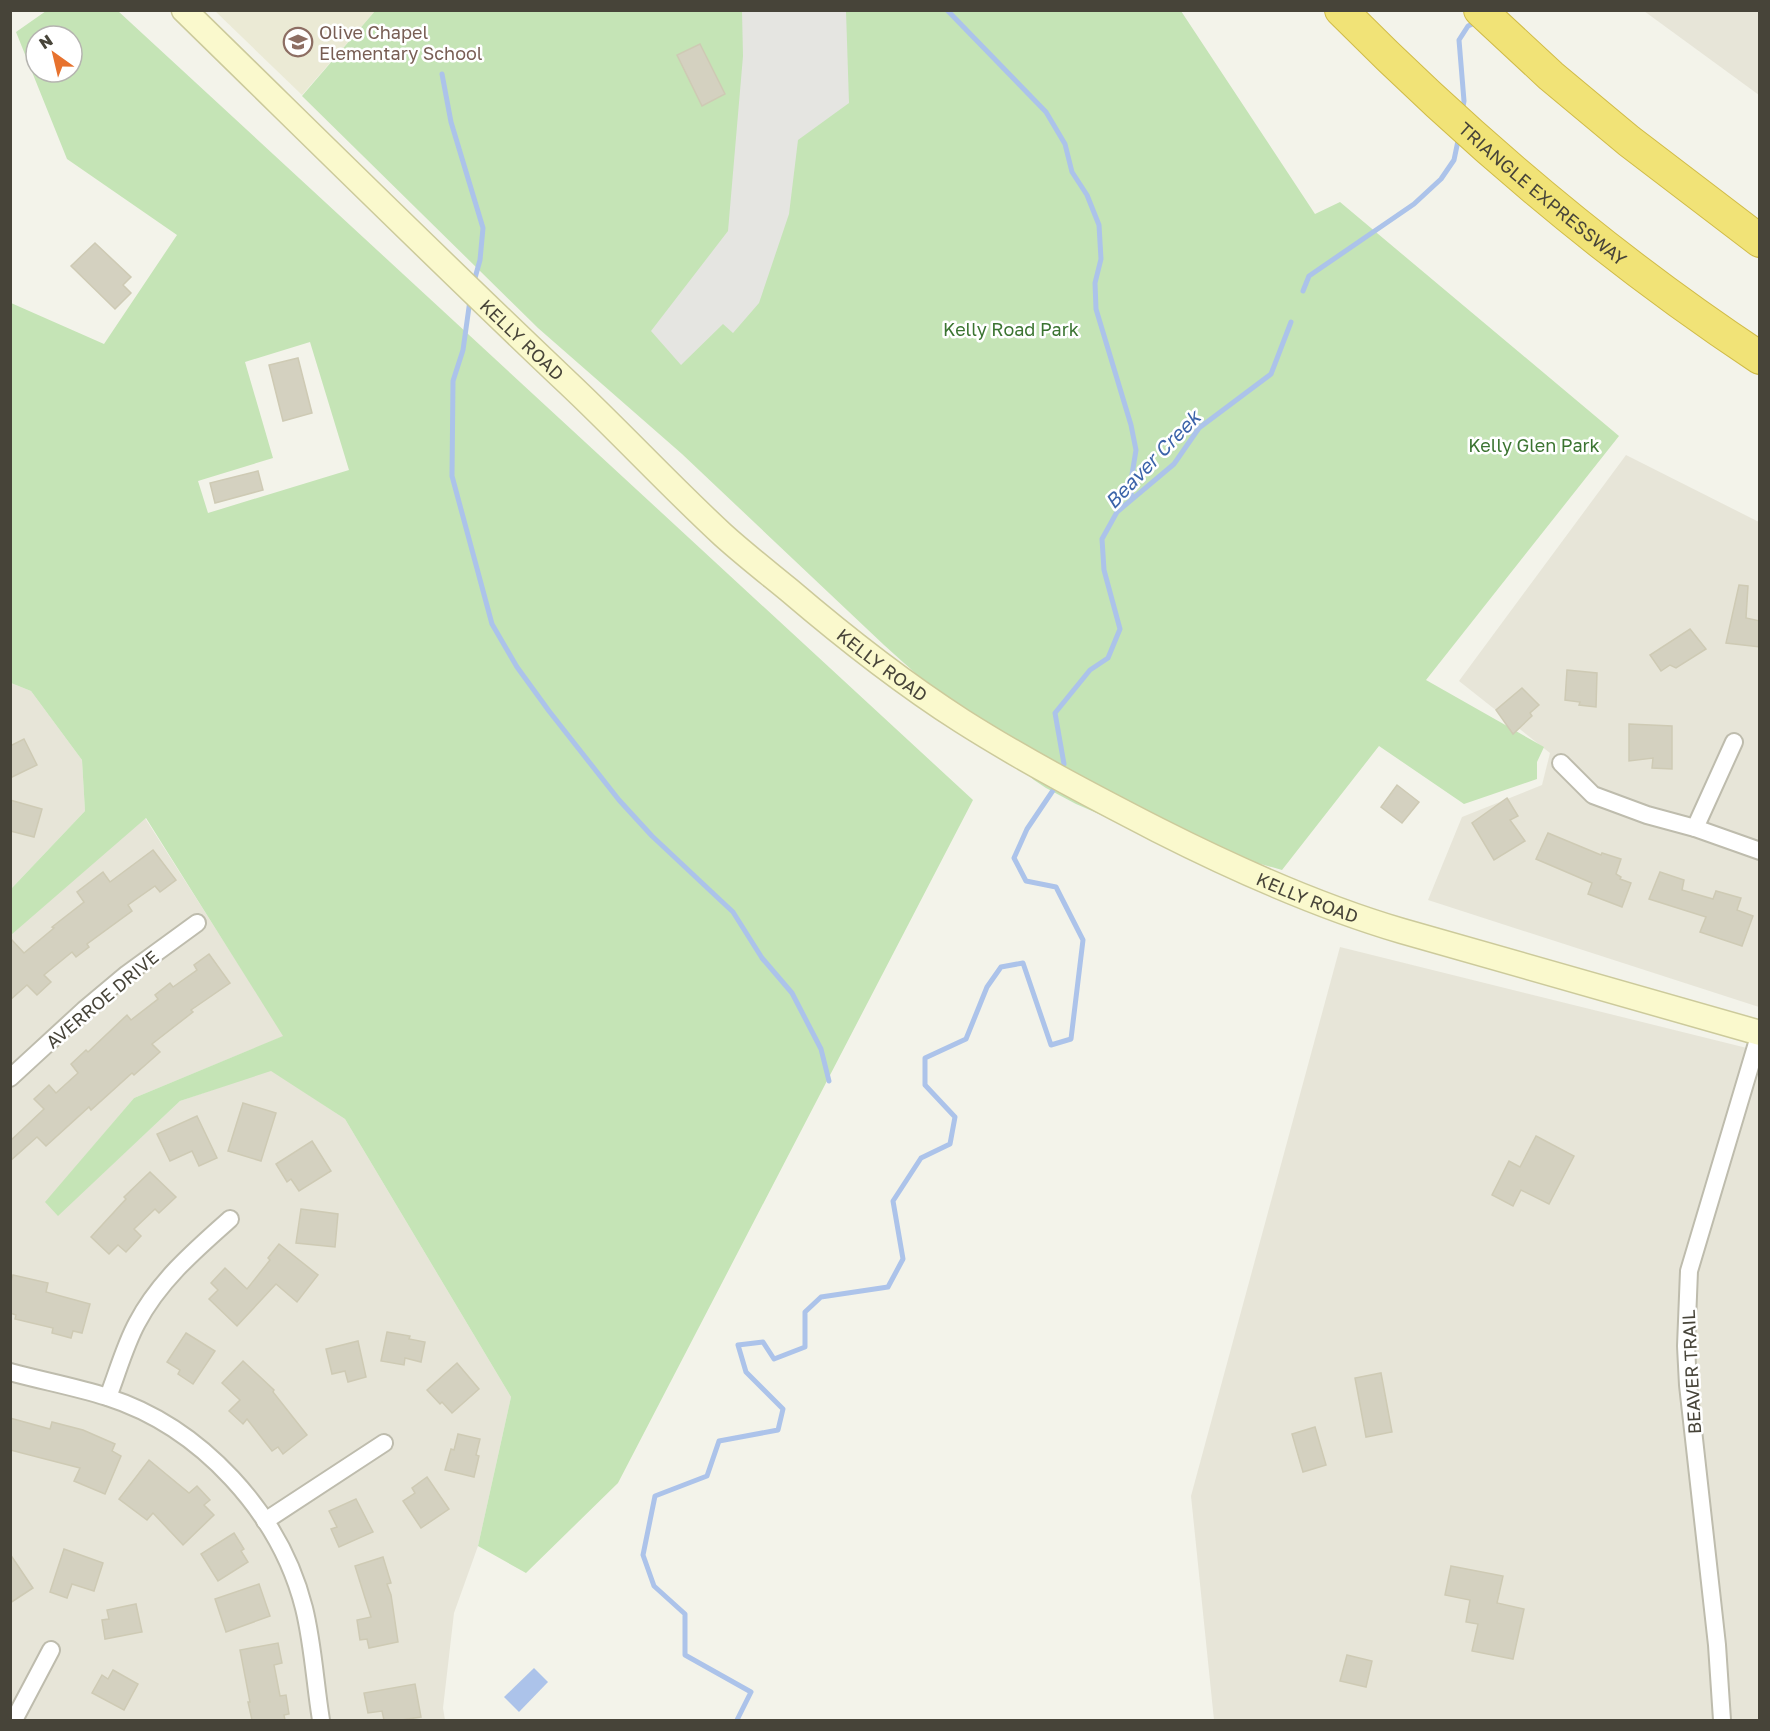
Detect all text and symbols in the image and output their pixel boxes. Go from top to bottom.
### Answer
place label: Olive Chapel Elementary School [319,21,483,64]
north arrow [24,24,84,84]
school or university icon: Olive Chapel Elementary School [282,26,314,58]
text: N [35,30,56,53]
street label: TRIANGLE EXPRESSWAY [1454,117,1632,270]
street label: KELLY ROAD [476,294,569,384]
park label: Kelly Road Park [943,318,1079,340]
water label: Beaver Creek [1099,403,1207,513]
park label: Kelly Glen Park [1468,434,1600,456]
street label: KELLY ROAD [833,623,932,706]
street label: KELLY ROAD [1253,867,1361,927]
street label: AVERROE DRIVE [41,945,163,1053]
street label: BEAVER TRAIL [1677,1309,1705,1435]

